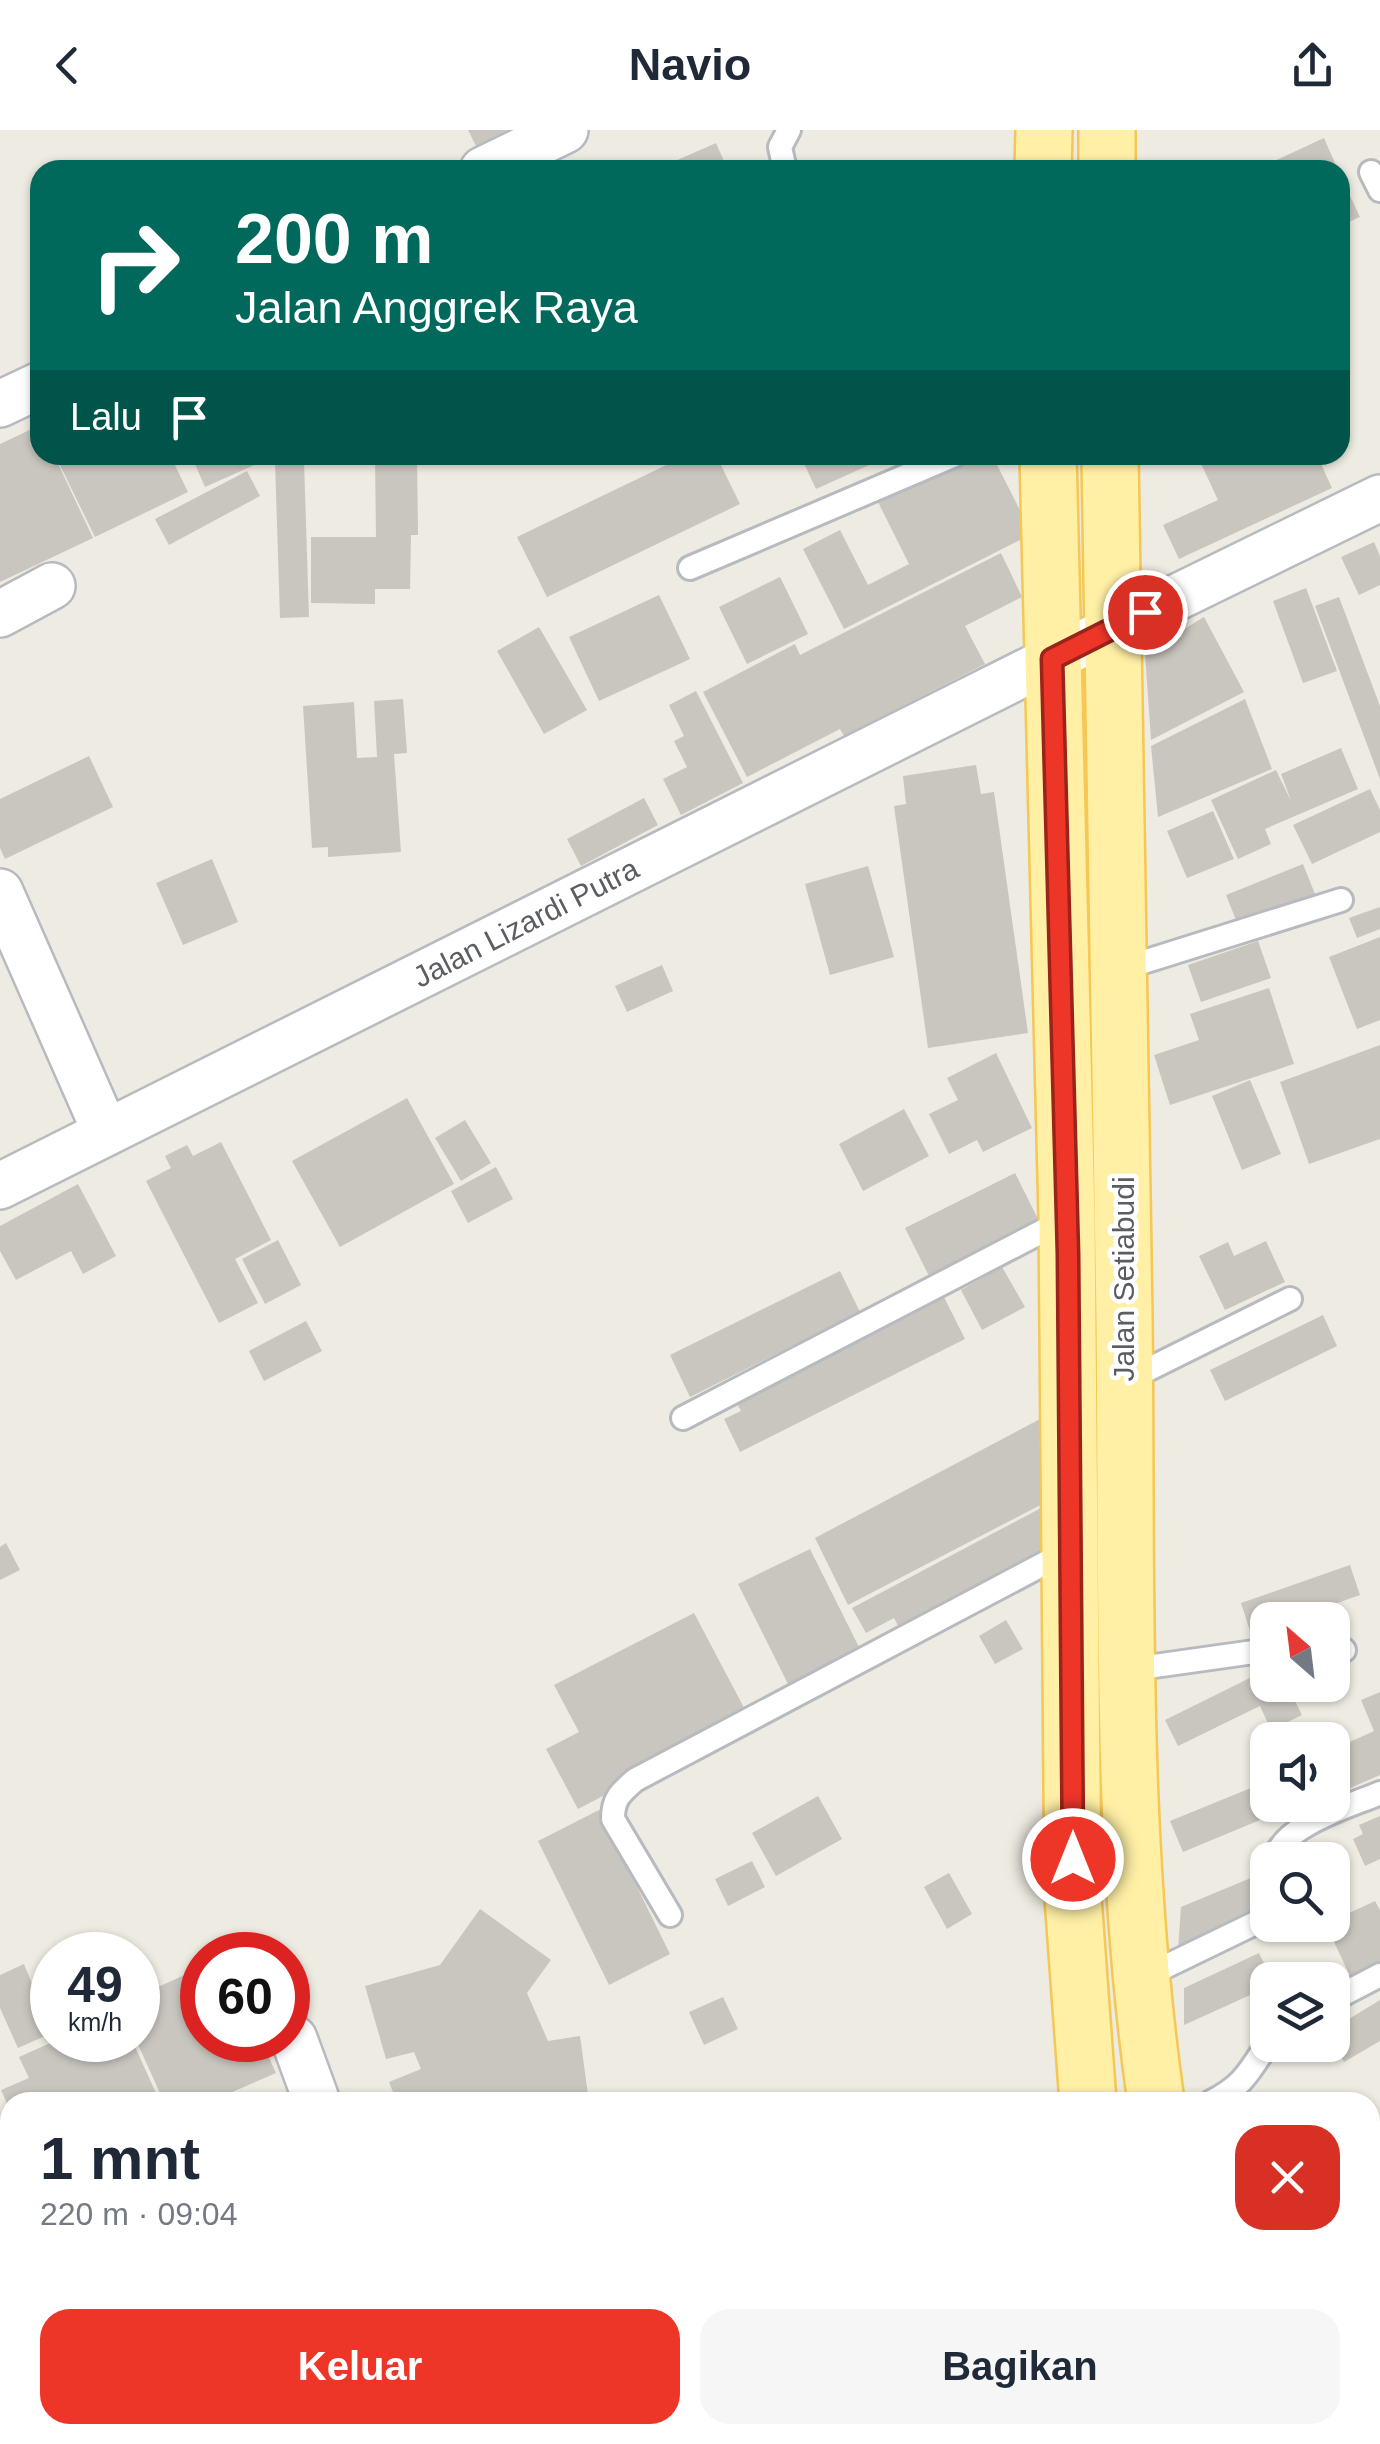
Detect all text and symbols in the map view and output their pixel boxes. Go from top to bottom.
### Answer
icon: back [40,38,95,93]
icon: share [1285,38,1340,93]
text: Navio [629,39,751,90]
icon: right [70,200,200,330]
text: 200 m [235,200,433,278]
text: Jalan Anggrek Raya [235,282,638,333]
icon: arrive [162,390,217,445]
text: Lalu [70,396,142,438]
pin [1103,570,1188,655]
icon: arrive [1118,585,1173,640]
street label: Jalan Lizardi Putra [408,851,644,994]
street label: Jalan Setiabudi [1107,1176,1140,1382]
north arrow [1250,1602,1350,1702]
map controls [1250,1602,1350,2062]
button: sound [1250,1722,1350,1822]
position arrow [1021,1807,1125,1911]
button: search [1250,1842,1350,1942]
speed limit sign: 60 [180,1932,310,2062]
text: 49 [67,1957,123,2013]
button: layers [1250,1962,1350,2062]
text: km/h [68,2008,122,2036]
text: 1 mnt [40,2125,200,2192]
button: close [1235,2125,1340,2230]
text: 220 m · 09:04 [40,2196,237,2232]
button: Keluar [40,2309,680,2424]
button: Bagikan [700,2309,1340,2424]

